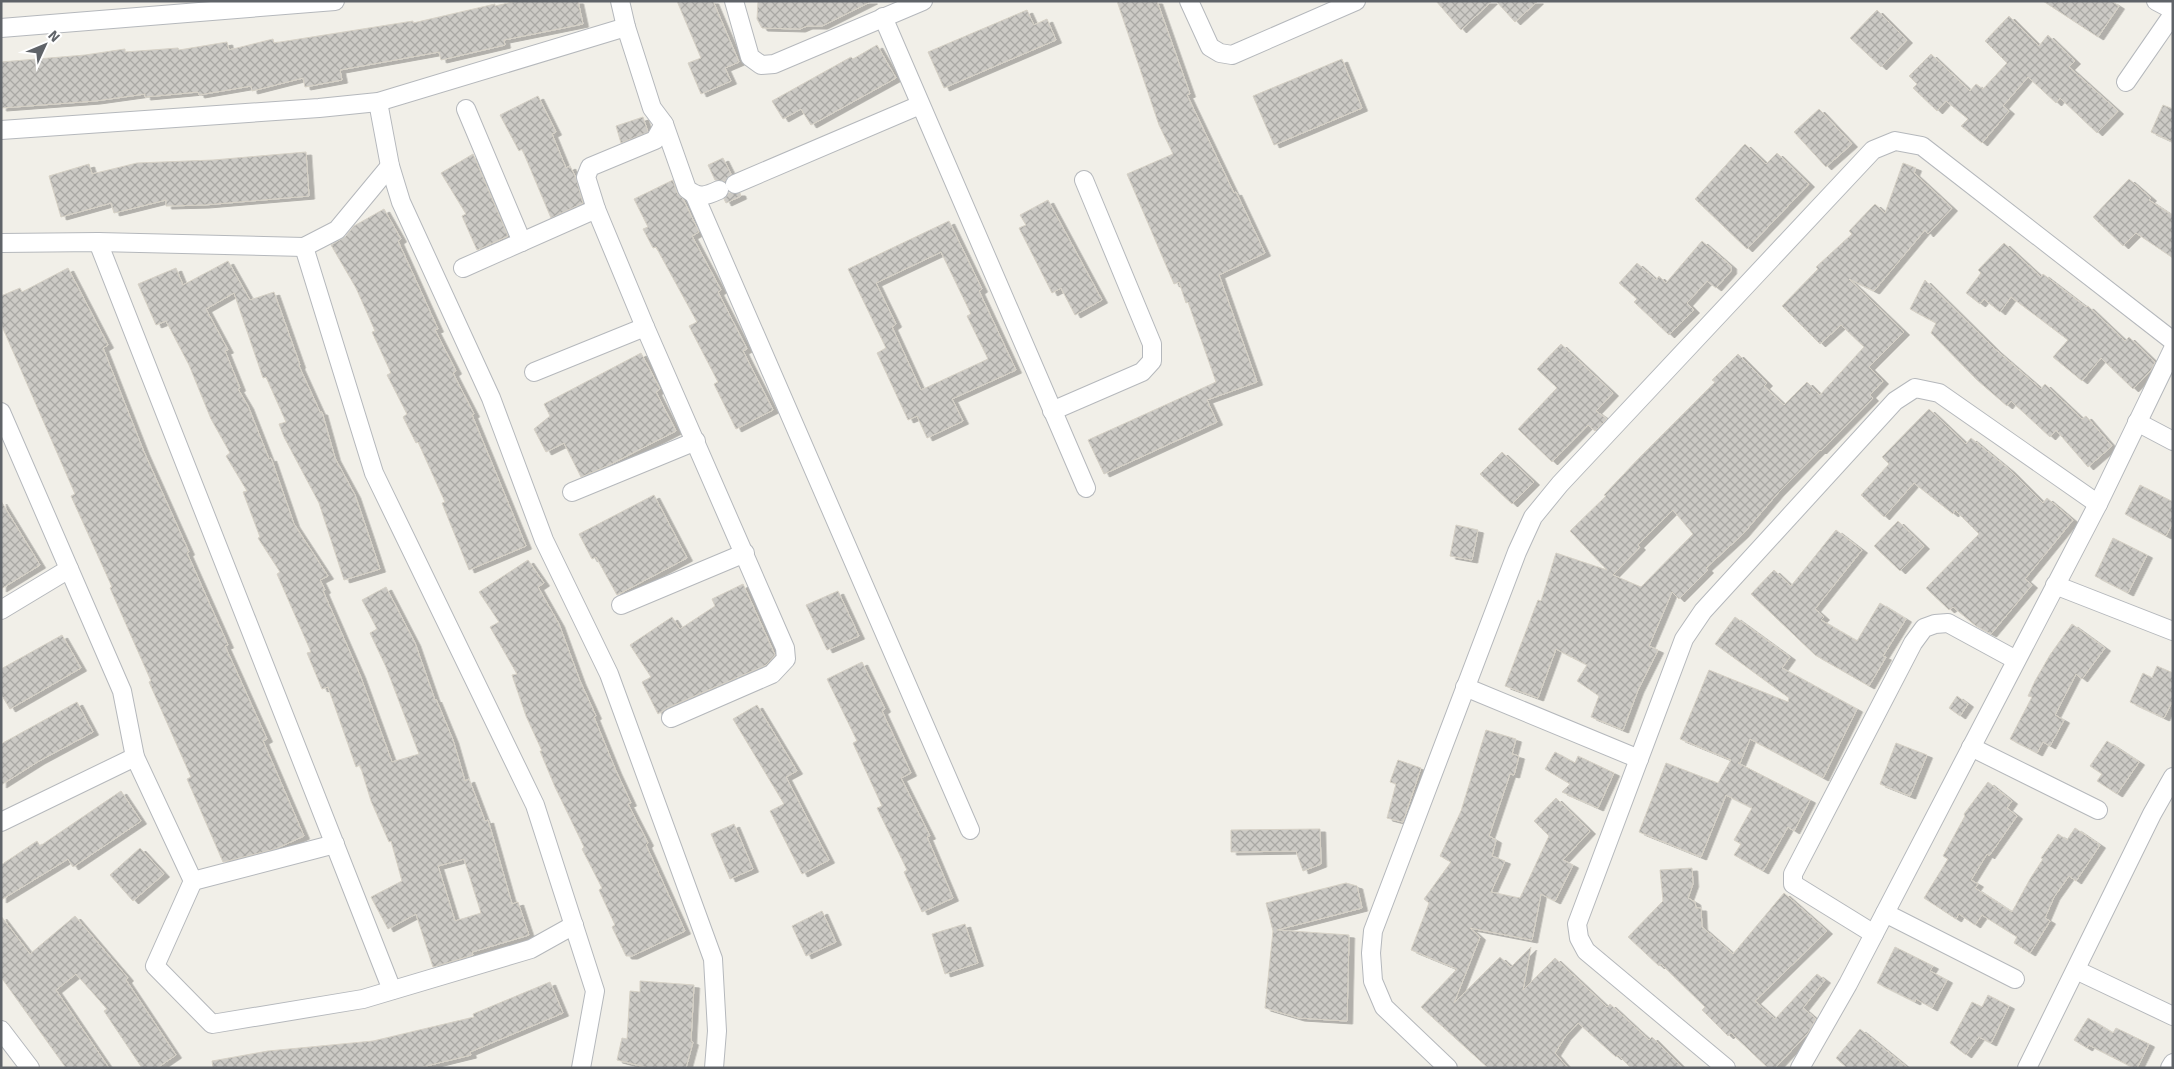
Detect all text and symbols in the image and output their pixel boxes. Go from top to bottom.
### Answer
north arrow [20,20,70,70]
text: N [44,27,63,46]

